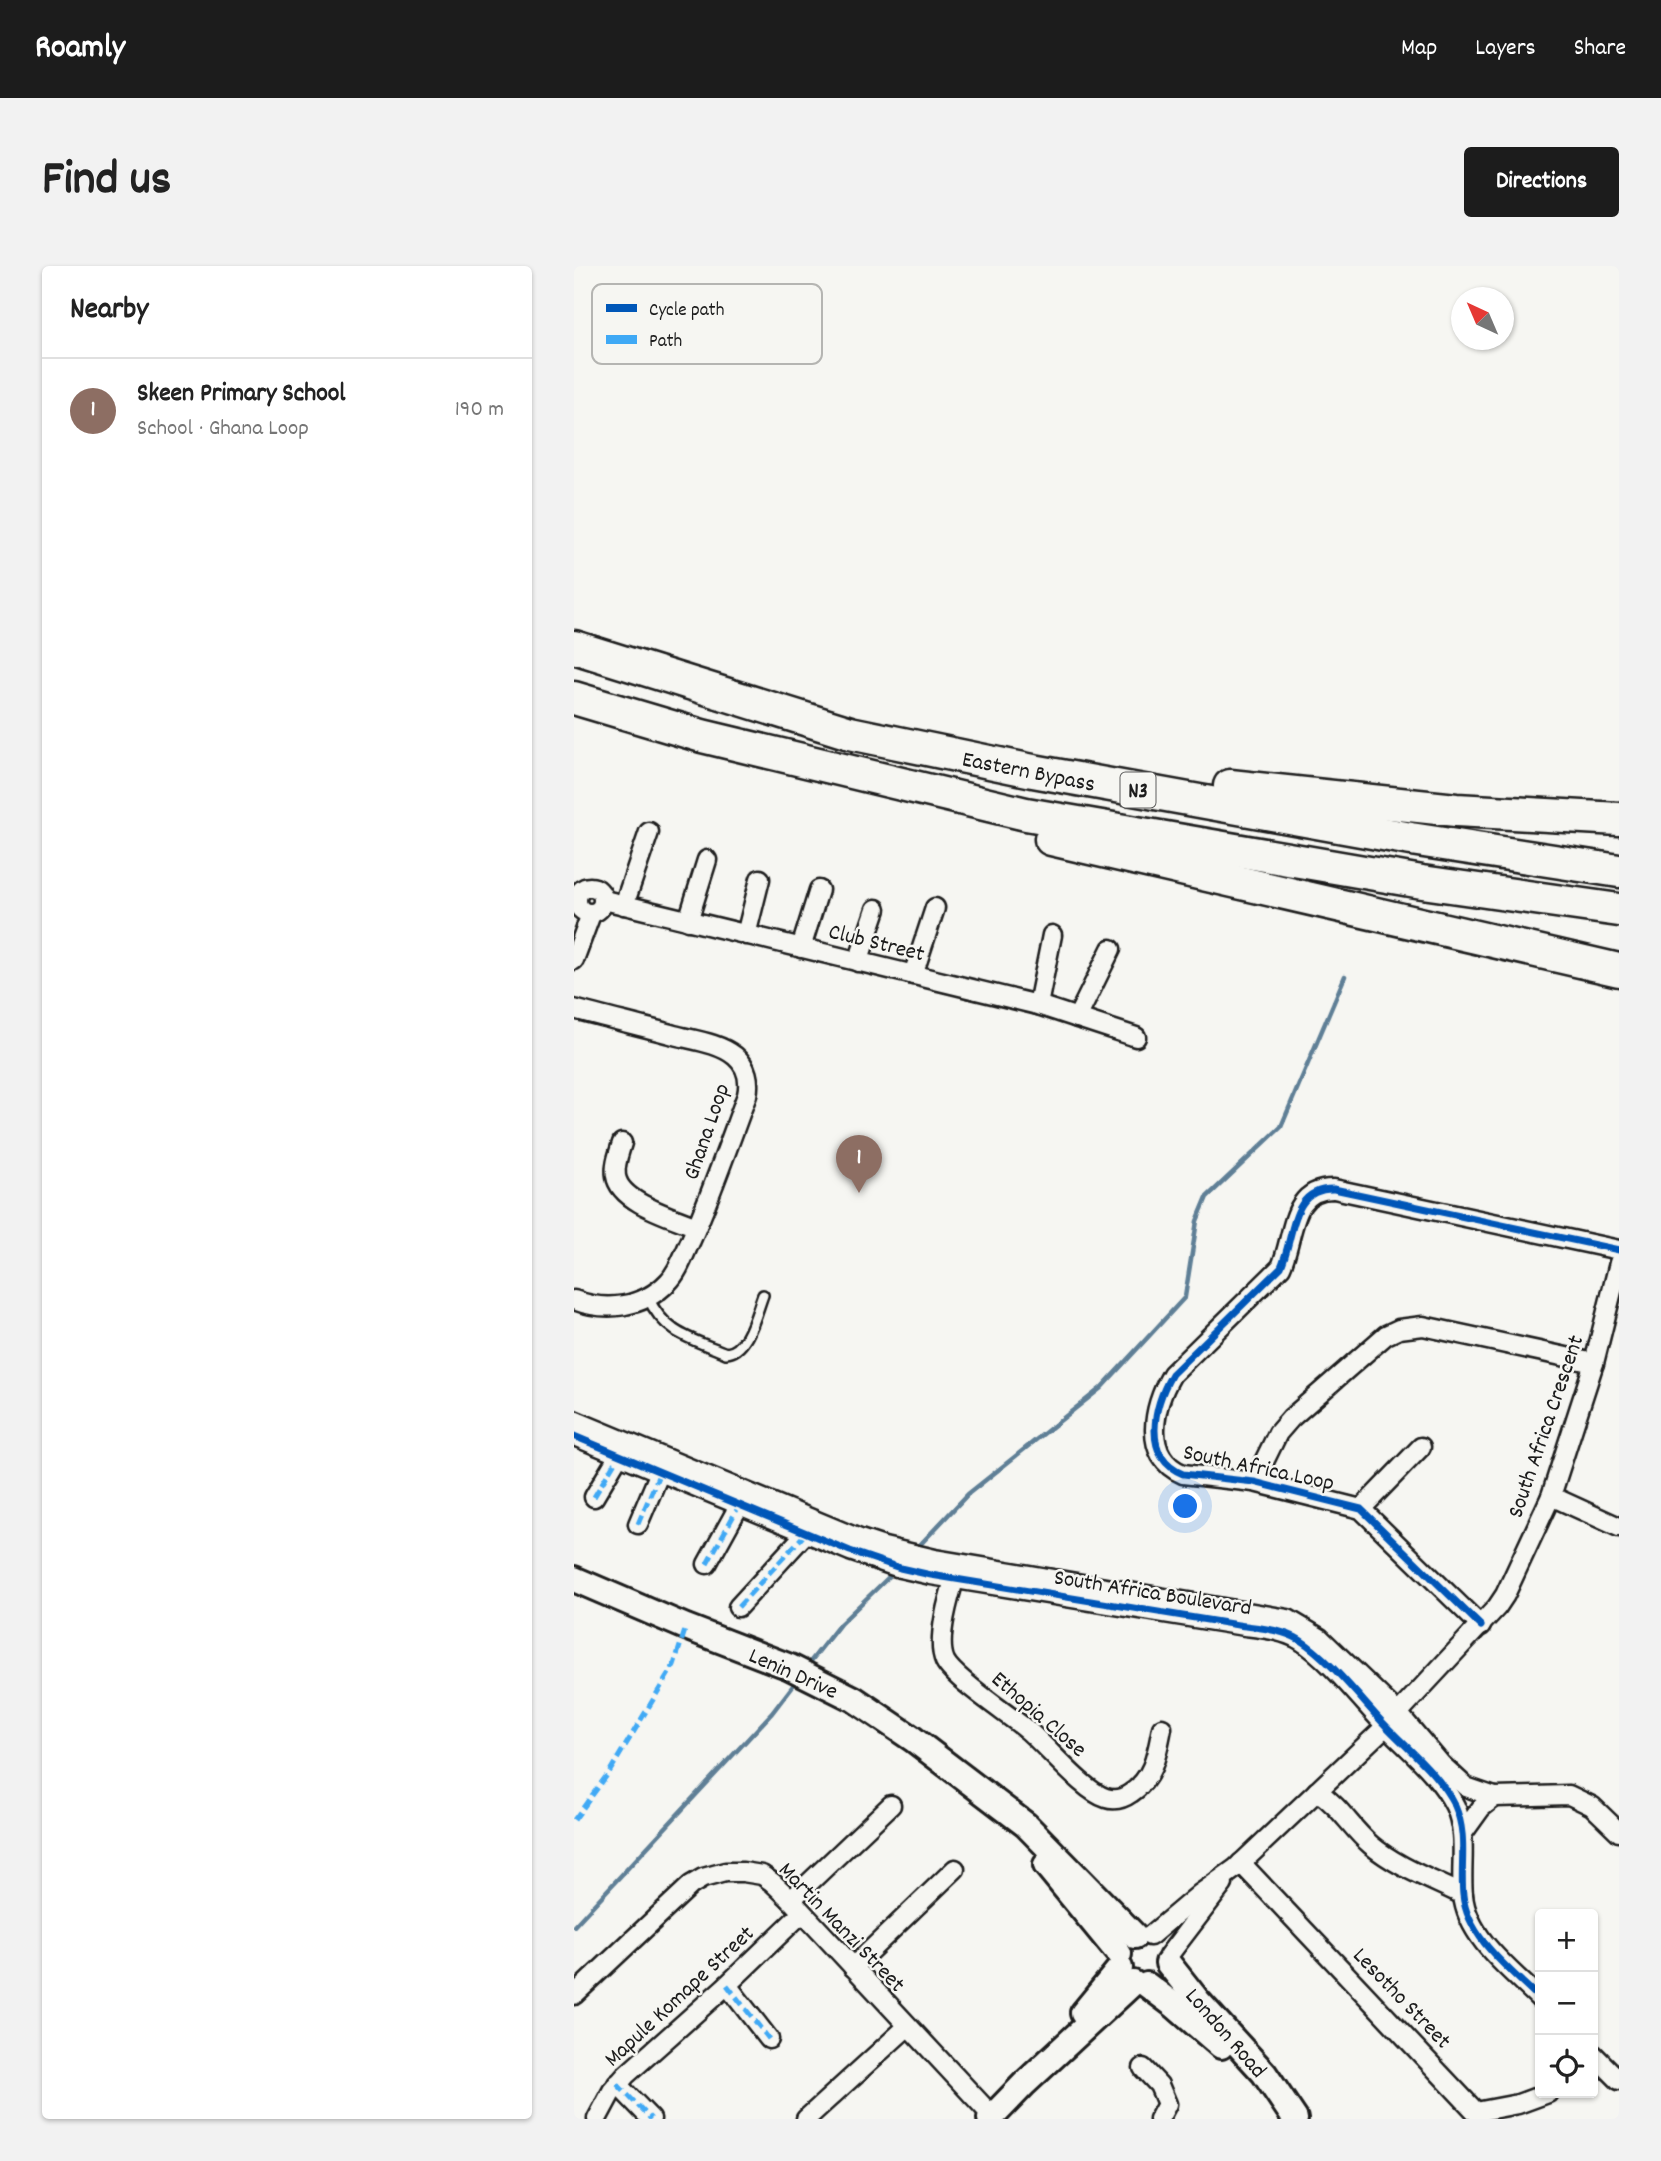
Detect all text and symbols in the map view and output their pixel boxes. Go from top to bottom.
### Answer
text: Roamly [35,26,125,73]
text: Map [1401,32,1437,66]
text: Layers [1475,32,1536,66]
text: Share [1574,32,1626,66]
text: Find us [42,147,171,217]
button: Directions [1464,147,1619,217]
legend [592,284,822,364]
north arrow [1451,287,1514,350]
text: Nearby [70,290,148,333]
text: Cycle path [649,298,724,325]
text: Path [649,329,682,356]
text: Skeen Primary School [137,376,346,413]
text: 1 [90,394,96,427]
text: 190 m [455,394,504,427]
text: School · Ghana Loop [137,413,309,446]
street label: Eastern Bypass [959,744,1098,803]
road number: N3 [1120,772,1156,808]
street label: Club Street [825,917,928,972]
street label: Ghana Loop [676,1079,740,1185]
pin: 1 [836,1135,882,1193]
street label: South Africa Crescent [1501,1331,1594,1523]
street label: South Africa Loop [1180,1437,1337,1502]
your location [1168,1489,1202,1523]
street label: South Africa Boulevard [1051,1563,1254,1626]
street label: Lenin Drive [743,1641,842,1710]
street label: Ethopia Close [983,1665,1093,1767]
street label: Martin Manzi Street [769,1856,912,2001]
map controls [1535,1909,1598,2098]
button: + [1535,1909,1598,1972]
street label: Mapule Komape Street [598,1919,763,2076]
street label: Lesotho Street [1344,1941,1457,2058]
button: − [1535,1972,1598,2035]
street label: London Road [1176,1982,1273,2087]
button: locate [1535,2035,1598,2098]

